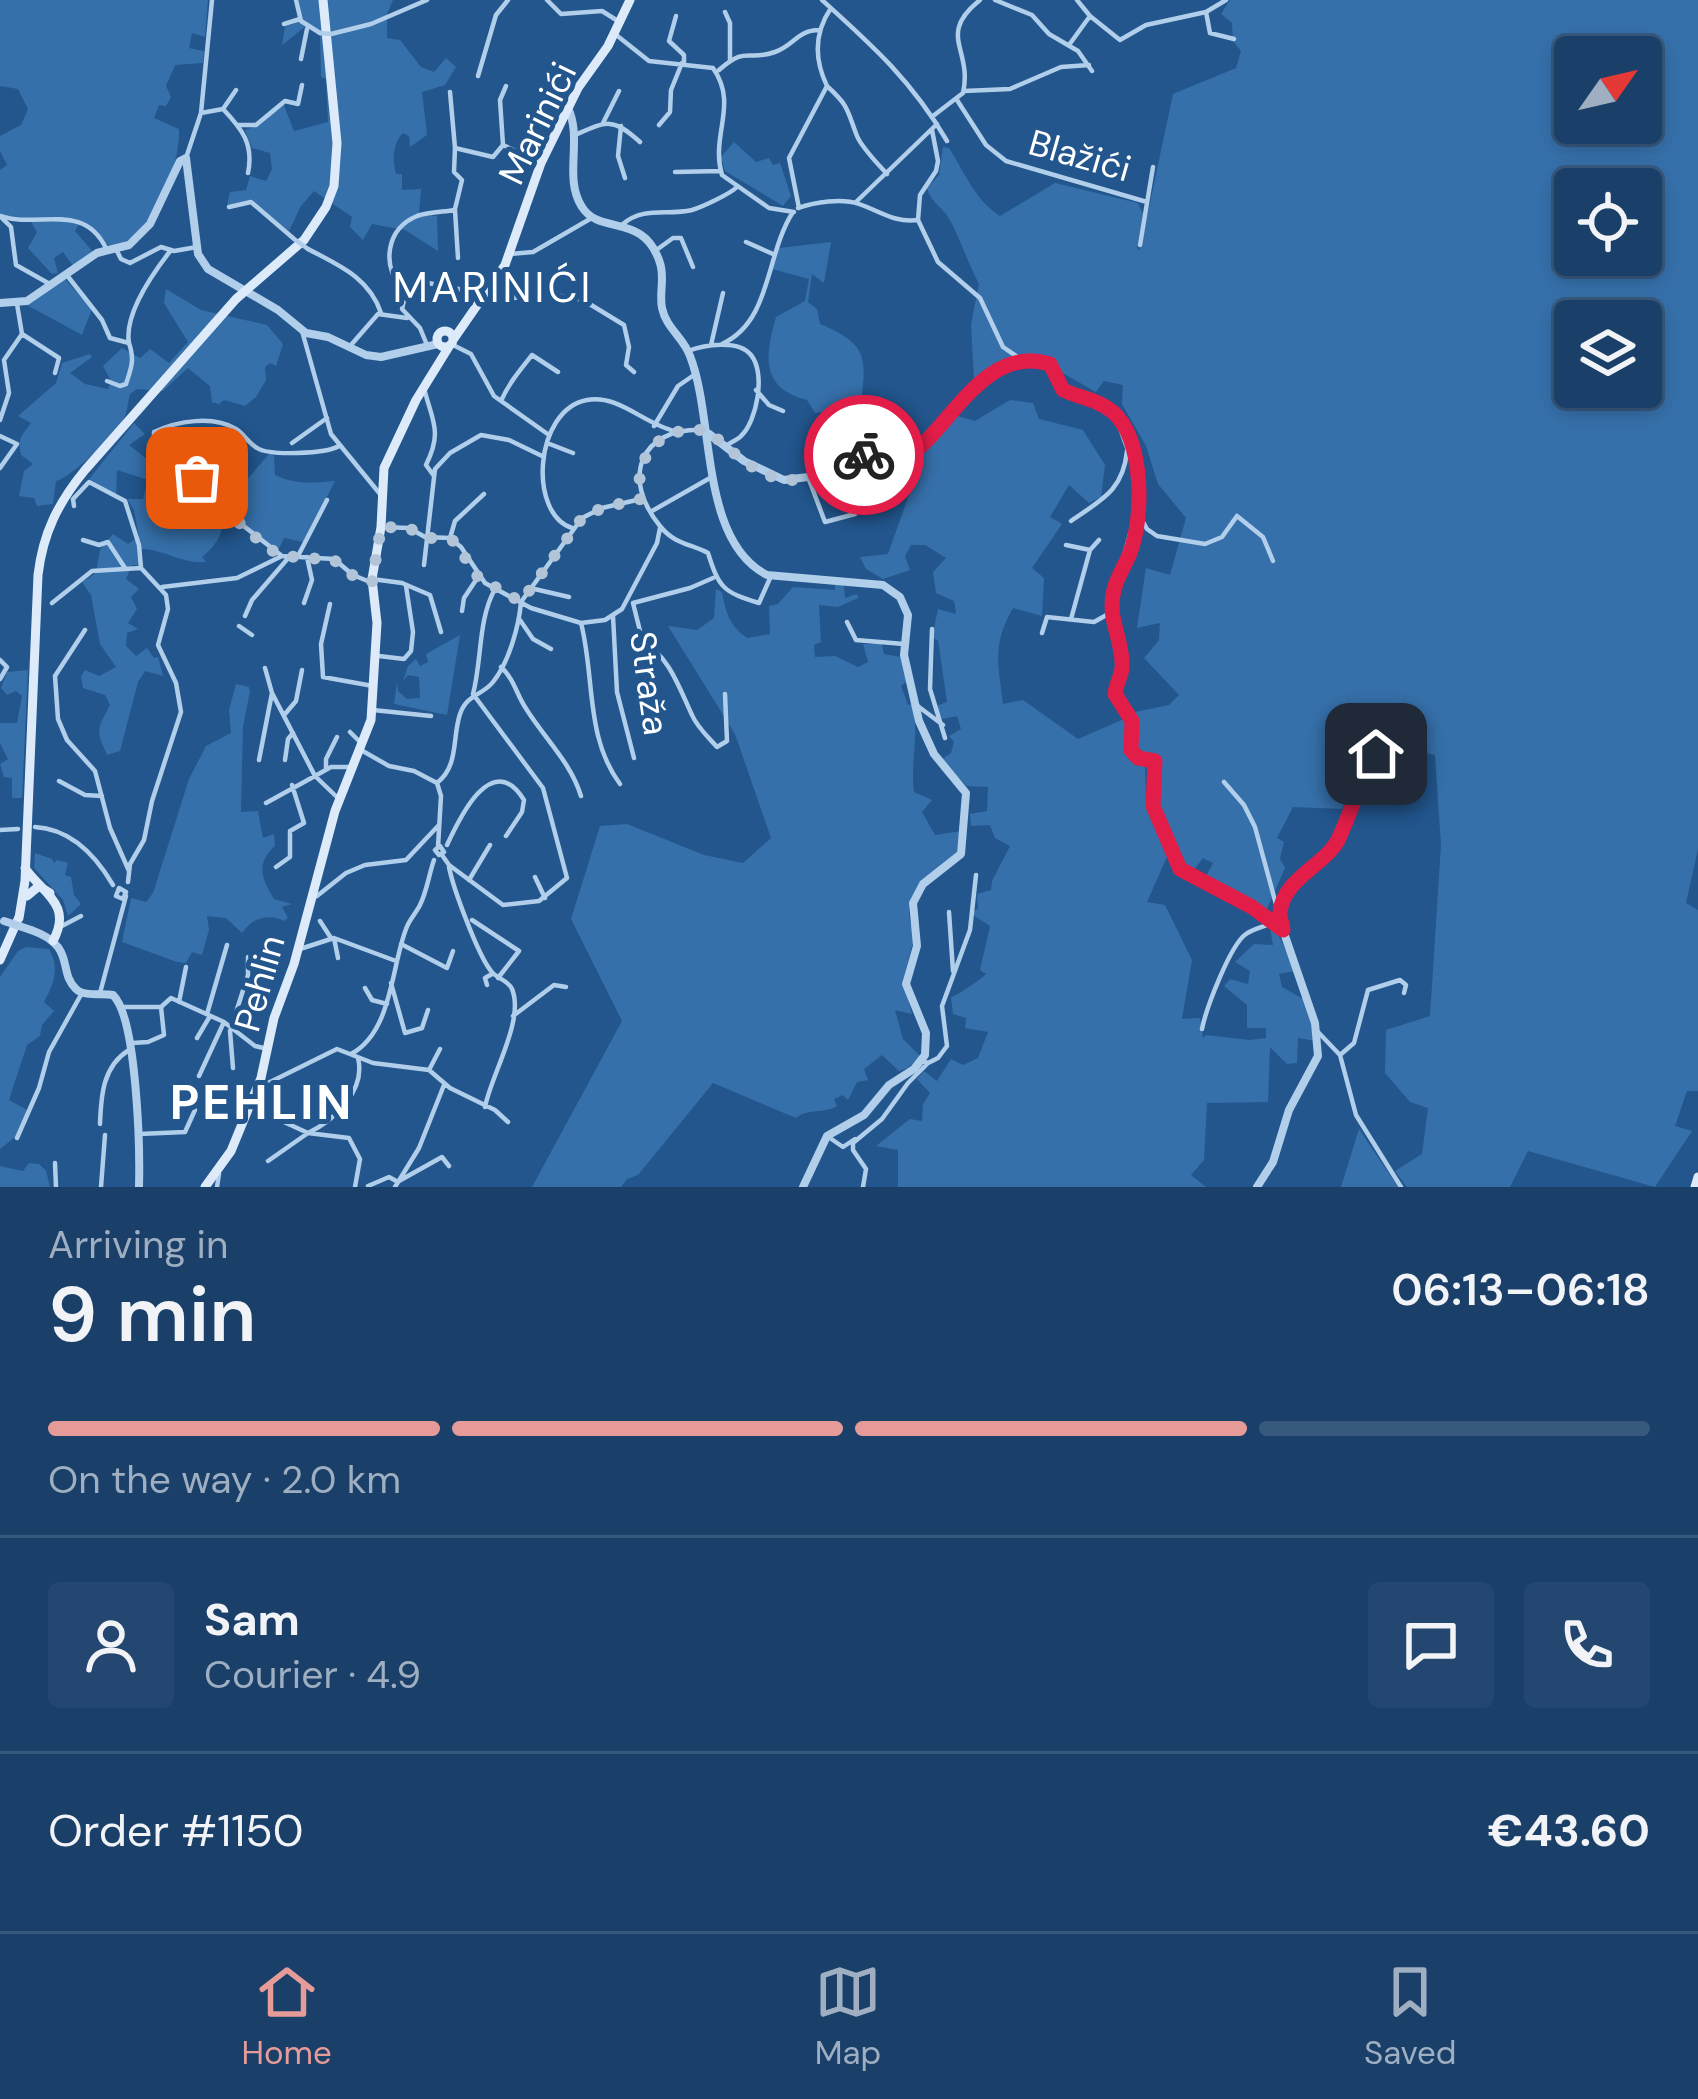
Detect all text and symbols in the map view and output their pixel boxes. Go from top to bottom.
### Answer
north arrow [1554,36,1662,144]
map controls [1554,36,1662,408]
street label: Marinići [488,54,587,192]
street label: Blažići [1024,119,1136,192]
button: locate [1554,168,1662,276]
district label: MARINIĆI [393,260,593,315]
button: layers [1554,300,1662,408]
courier [804,395,924,515]
icon: bike [831,422,897,488]
pin [146,427,248,529]
icon: bag [164,445,230,511]
street label: Straža [619,628,680,738]
pin [1325,703,1427,805]
icon: home [1343,721,1409,787]
street label: Pehlin [223,929,296,1037]
district label: PEHLIN [170,1071,354,1134]
text: Arriving in [48,1219,228,1270]
text: 06:13–06:18 [1391,1260,1650,1319]
text: 9 min [48,1264,256,1365]
text: On the way · 2.0 km [48,1454,401,1505]
button: person [48,1582,174,1708]
button: chat [1368,1582,1494,1708]
button: phone [1524,1582,1650,1708]
text: Sam [204,1590,300,1649]
text: Courier · 4.9 [204,1649,421,1700]
text: Order #1150 [48,1801,304,1860]
text: €43.60 [1488,1801,1650,1860]
tab: Home [241,1959,332,2074]
tab: Map [815,1959,881,2074]
tab: Saved [1364,1959,1457,2074]

